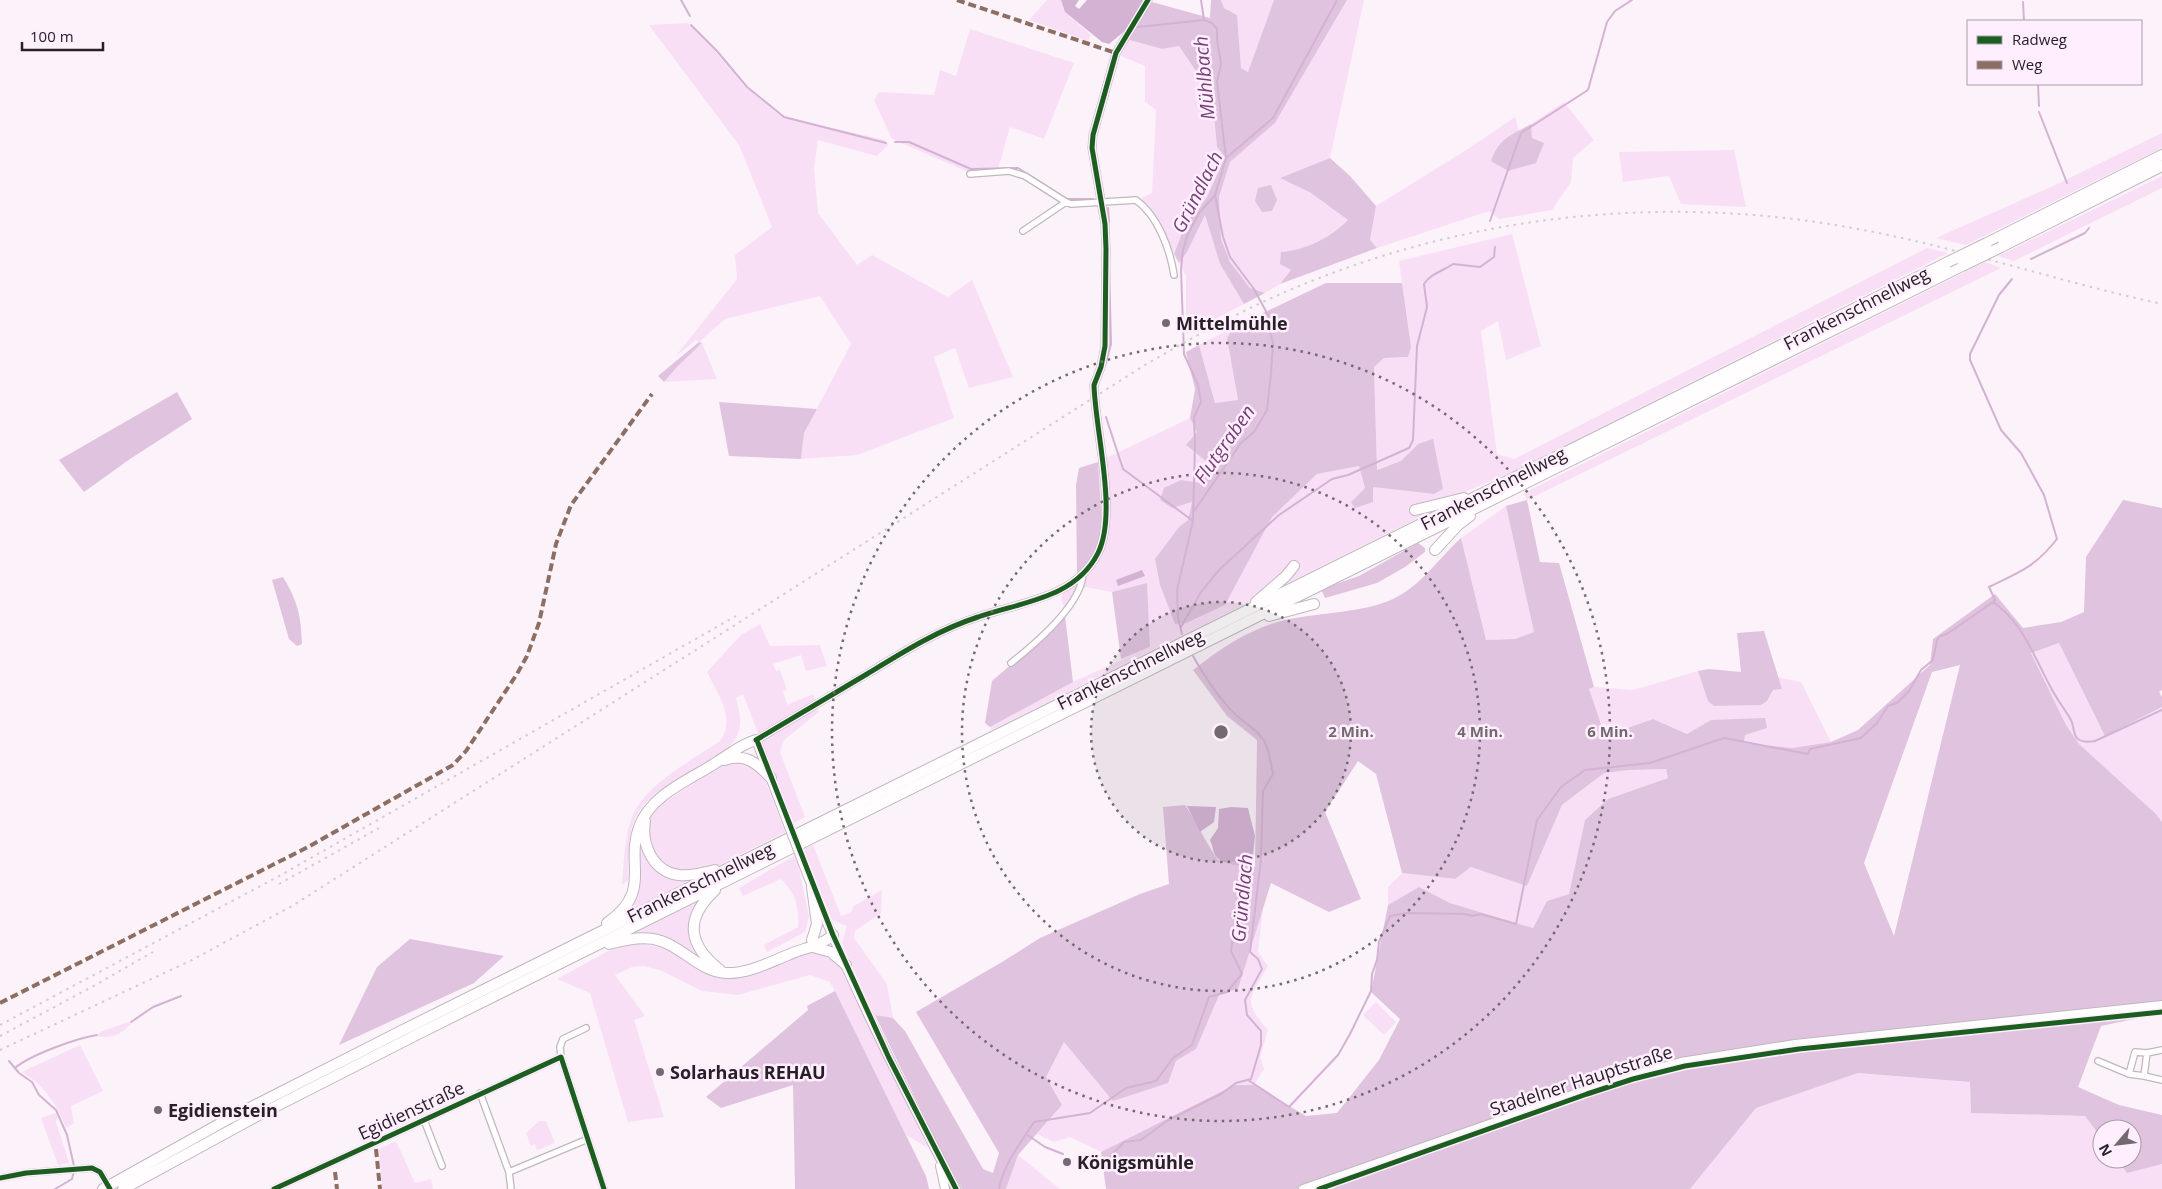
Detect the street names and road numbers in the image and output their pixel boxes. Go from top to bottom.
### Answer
street label: Frankenschnellweg [1779,261,1933,355]
street label: Frankenschnellweg [1416,441,1570,535]
street label: Frankenschnellweg [1053,623,1208,715]
street label: Frankenschnellweg [623,836,778,928]
street label: Stadelner Hauptstraße [1487,1039,1675,1121]
street label: Egidienstraße [354,1075,468,1145]

